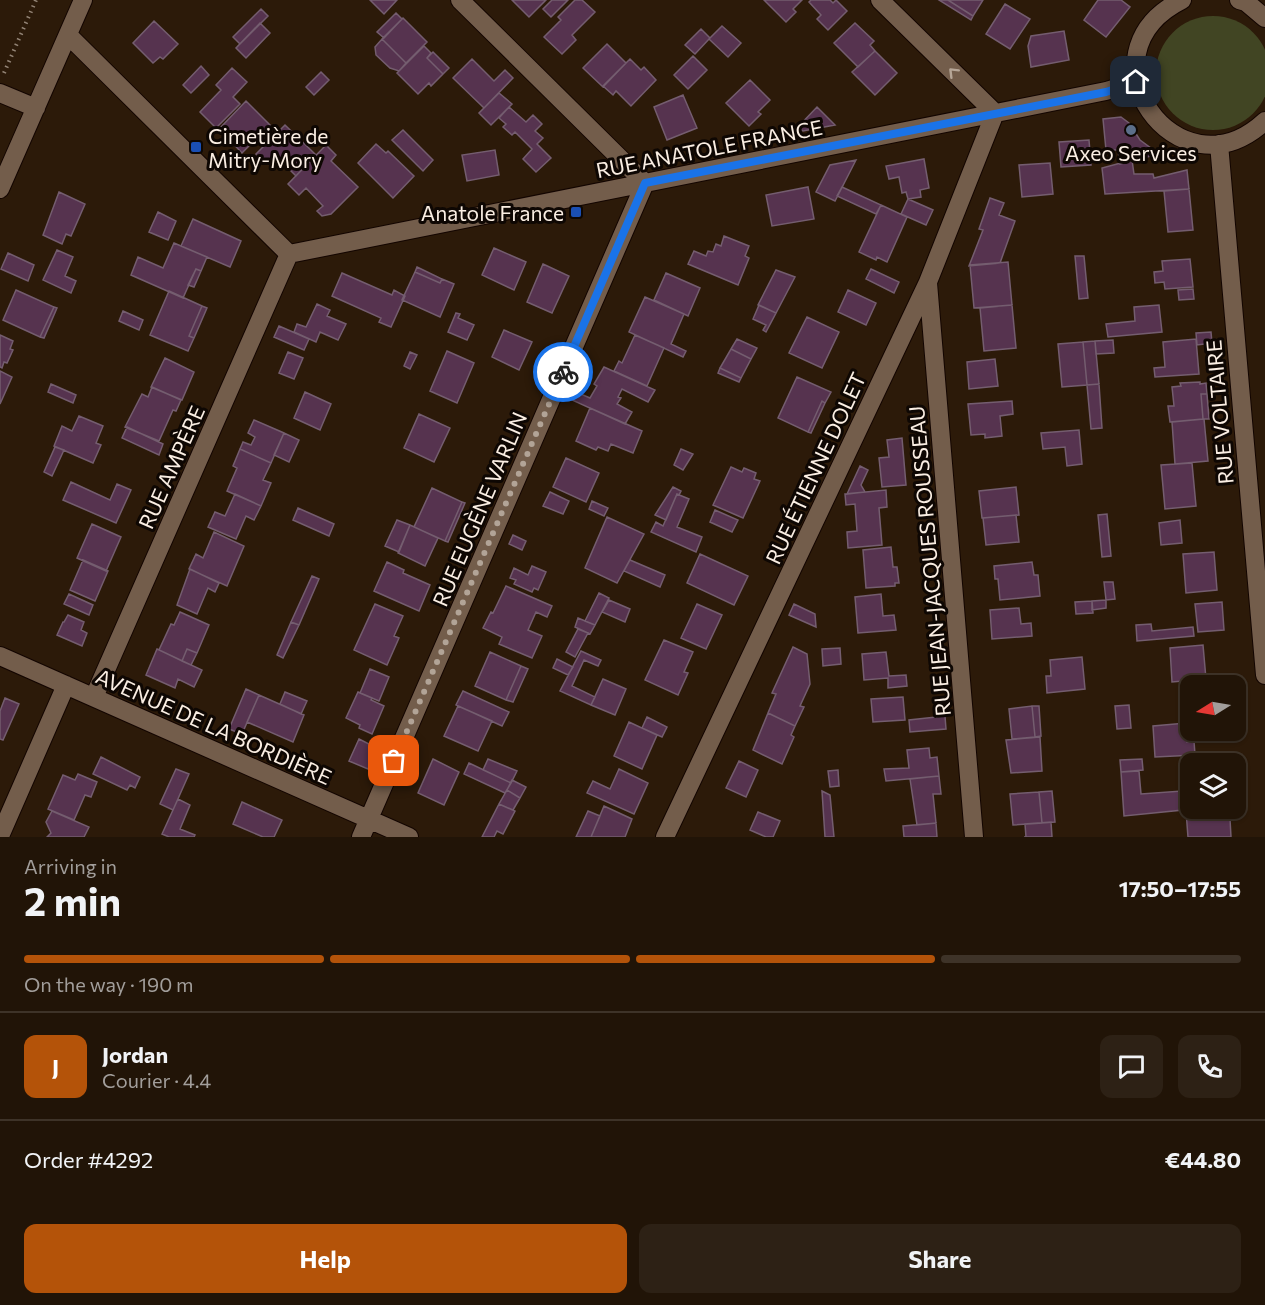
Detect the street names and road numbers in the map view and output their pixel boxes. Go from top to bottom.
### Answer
street label: RUE ANATOLE FRANCE [594,114,824,182]
street label: RUE VOLTAIRE [1200,339,1238,485]
street label: RUE ÉTIENNE DOLET [760,368,870,568]
street label: RUE AMPÈRE [133,402,209,532]
street label: RUE JEAN-JACQUES ROUSSEAU [903,405,955,717]
street label: RUE EUGÈNE VARLIN [427,408,531,610]
street label: AVENUE DE LA BORDIÈRE [92,663,336,789]

